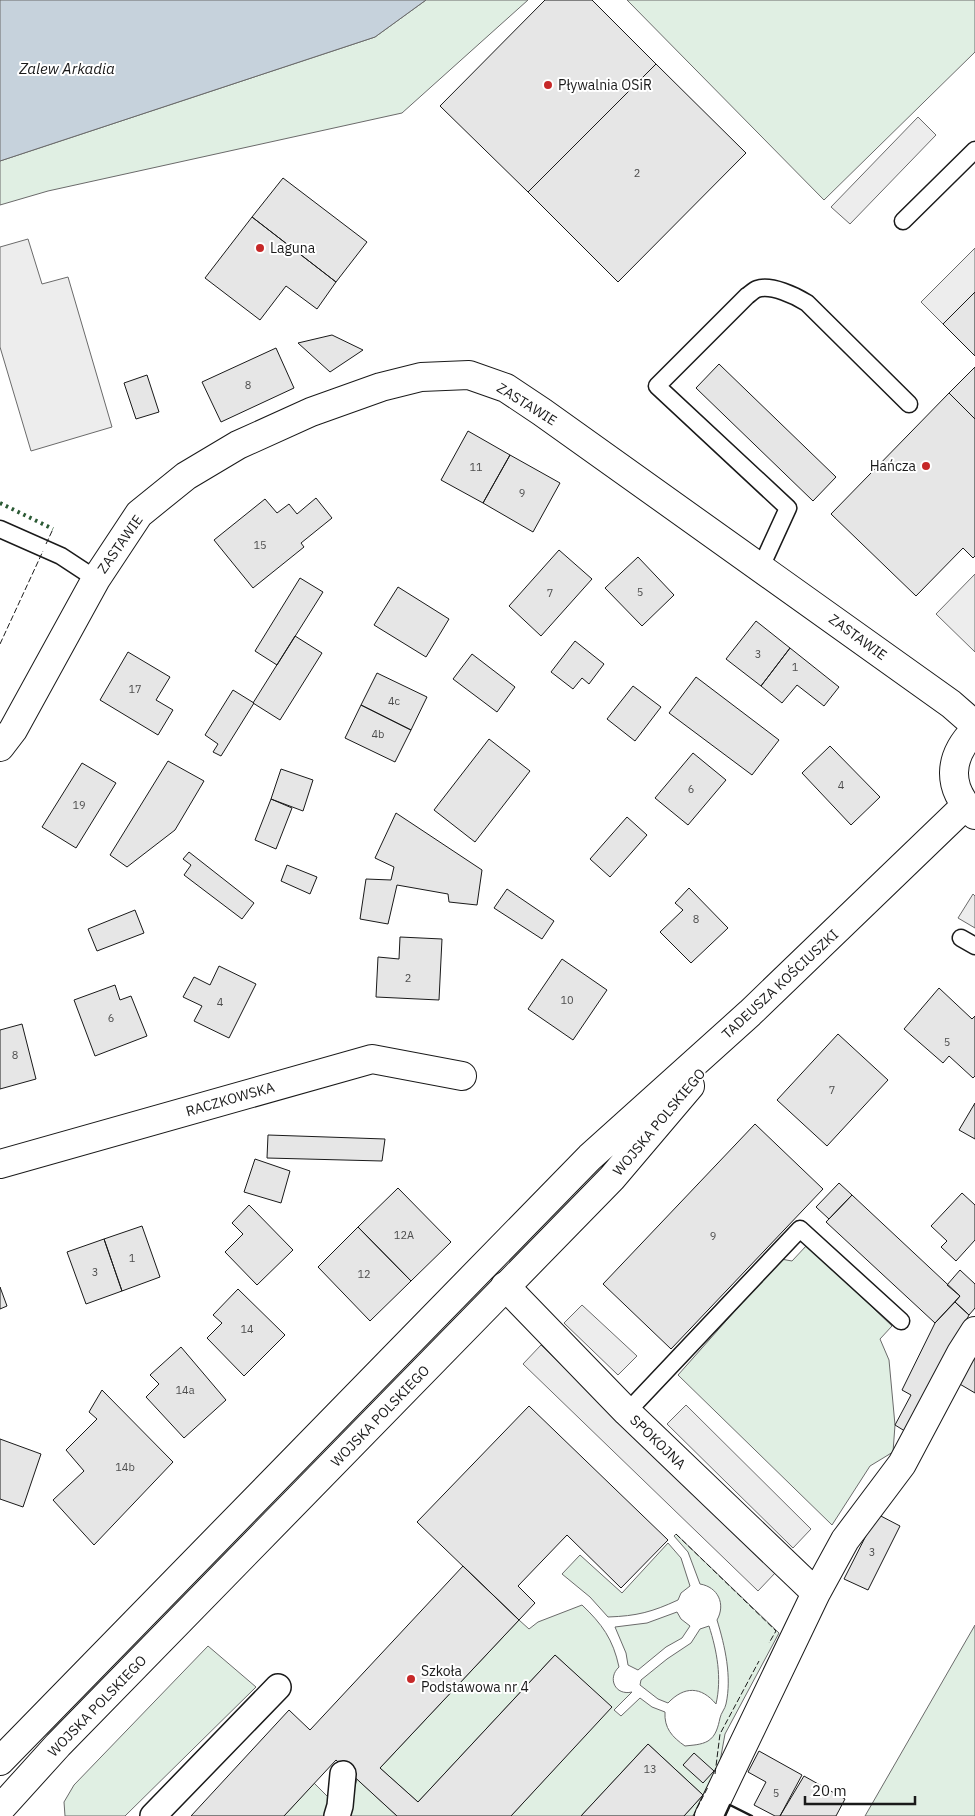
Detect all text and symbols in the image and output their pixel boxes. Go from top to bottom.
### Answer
water label: Zalew Arkadia [18,59,115,78]
place label: Pływalnia OSiR [558,76,652,94]
marker: Pływalnia OSiR [542,79,554,91]
house number: 2 [634,166,640,180]
place label: Laguna [270,239,316,257]
marker: Laguna [254,242,266,254]
house number: 8 [245,378,251,392]
street label: ZASTAWIE [494,379,560,429]
place label: Hańcza [870,457,917,475]
house number: 11 [469,460,483,474]
marker: Hańcza [920,460,932,472]
house number: 9 [519,486,525,500]
street label: ZASTAWIE [93,511,147,577]
house number: 15 [253,538,267,552]
house number: 5 [637,585,643,599]
house number: 7 [547,586,553,600]
street label: ZASTAWIE [825,610,891,664]
house number: 3 [755,647,761,661]
house number: 1 [792,660,799,674]
house number: 17 [128,682,142,696]
house number: 4c [388,694,401,708]
house number: 4b [372,727,384,741]
house number: 4 [838,778,845,792]
house number: 6 [688,782,694,796]
house number: 19 [72,798,86,812]
house number: 8 [693,912,699,926]
street label: TADEUSZA KOŚCIUSZKI [717,925,842,1043]
house number: 2 [405,971,411,985]
house number: 10 [560,993,574,1007]
house number: 4 [217,995,224,1009]
house number: 6 [108,1011,114,1025]
house number: 5 [944,1035,950,1049]
house number: 8 [12,1048,18,1062]
street label: WOJSKA POLSKIEGO [609,1065,709,1179]
street label: RACZKOWSKA [184,1078,276,1120]
house number: 7 [829,1083,835,1097]
house number: 12A [394,1228,414,1242]
house number: 9 [710,1229,716,1243]
house number: 1 [129,1251,136,1265]
house number: 3 [92,1265,98,1279]
house number: 12 [357,1267,371,1281]
house number: 14 [240,1322,254,1336]
street label: WOJSKA POLSKIEGO [327,1361,433,1471]
house number: 14a [175,1383,195,1397]
street label: SPOKOJNA [626,1411,690,1473]
house number: 14b [115,1460,135,1474]
house number: 3 [869,1545,875,1559]
street label: WOJSKA POLSKIEGO [44,1651,150,1761]
place label: Szkoła Podstawowa nr 4 [421,1662,529,1696]
marker: Szkoła Podstawowa nr 4 [405,1673,417,1685]
house number: 13 [643,1762,657,1776]
scale bar [805,1774,915,1806]
text: 20 m [812,1781,847,1800]
house number: 5 [773,1786,779,1800]

